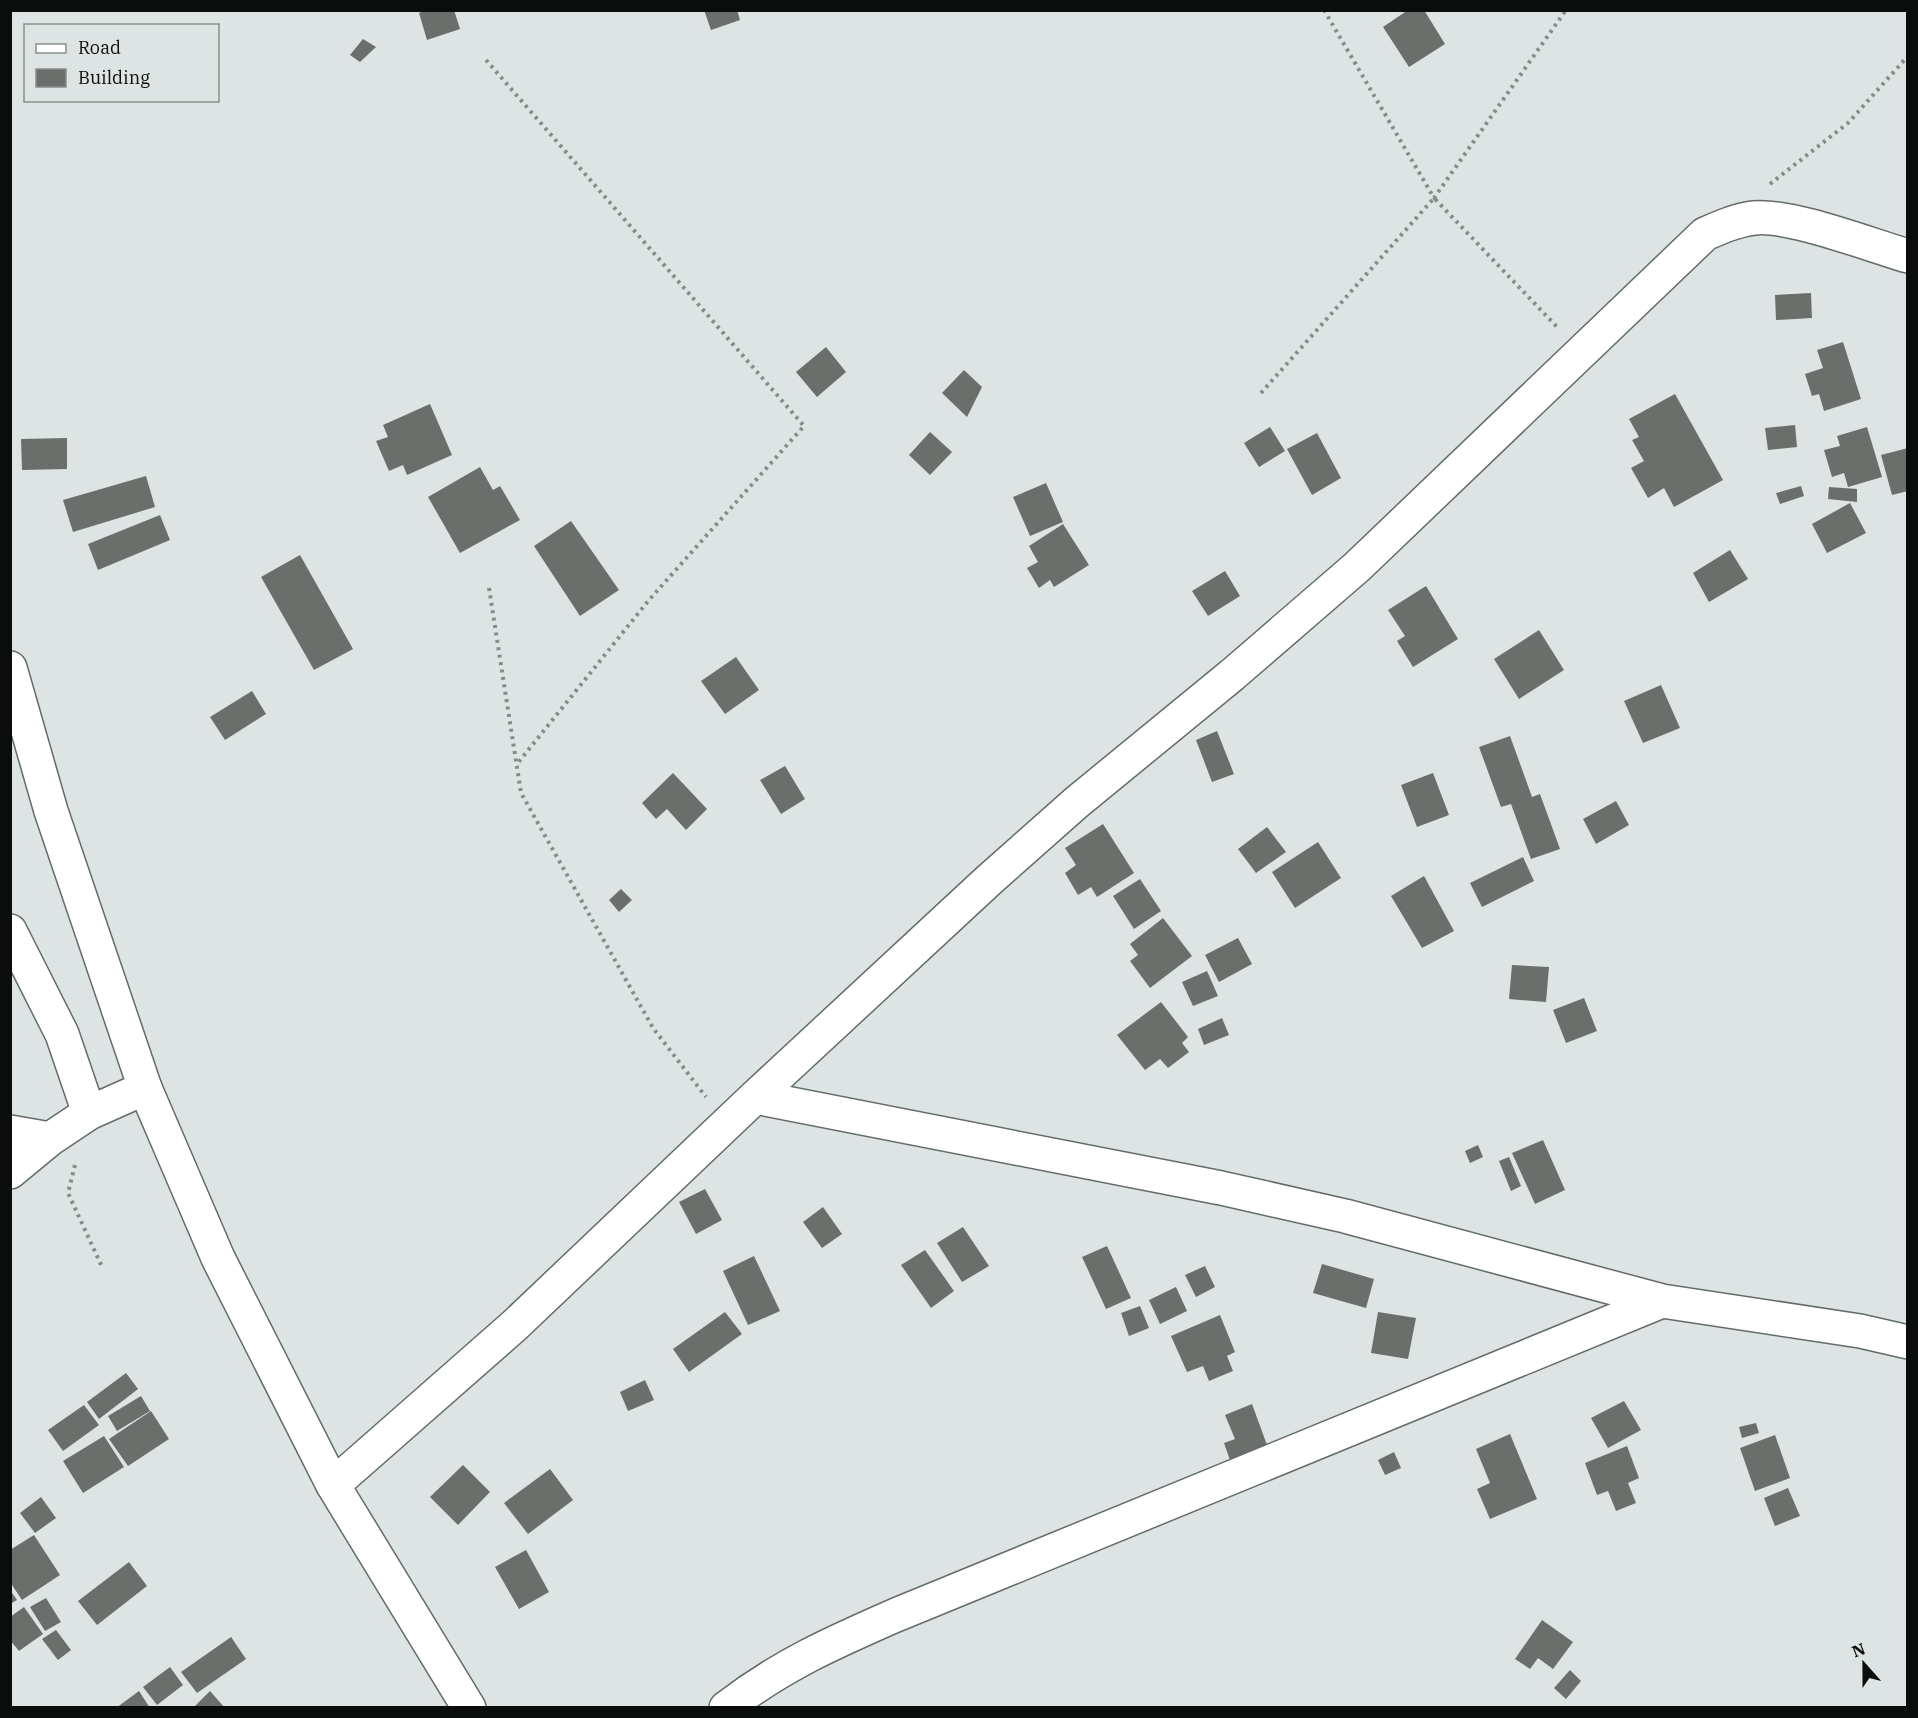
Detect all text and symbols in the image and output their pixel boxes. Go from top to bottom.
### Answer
legend [24,24,219,102]
text: Road [78,36,121,59]
text: Building [78,66,150,89]
north arrow [1834,1634,1894,1694]
text: N [1849,1638,1868,1662]

